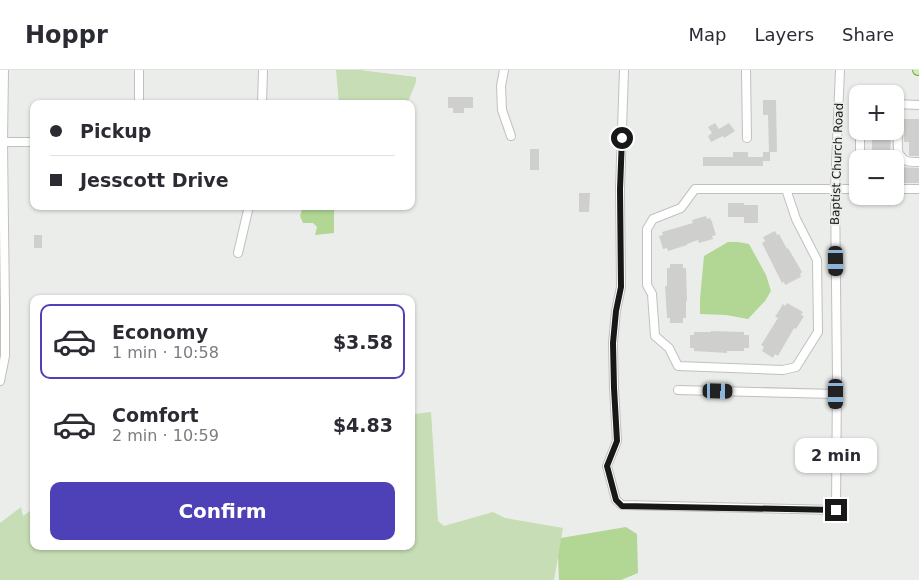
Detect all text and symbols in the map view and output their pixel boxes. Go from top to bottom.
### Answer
text: Hoppr [25,21,108,49]
text: Map [688,24,726,45]
text: Layers [754,24,814,45]
text: Share [842,24,894,45]
map controls [849,85,904,205]
button: + [849,85,904,140]
street label: Baptist Church Road [828,103,846,225]
text: Pickup [80,120,151,142]
route start [611,127,633,149]
button: − [849,150,904,205]
text: Jesscott Drive [80,169,229,191]
car [828,246,843,276]
icon: car [52,319,97,364]
text: Economy [112,321,208,343]
text: $3.58 [333,331,393,353]
text: 1 min · 10:58 [112,343,219,362]
car [828,379,843,409]
car [702,383,733,399]
icon: car [52,402,97,447]
text: Comfort [112,404,199,426]
text: $4.83 [333,414,393,436]
text: 2 min · 10:59 [112,426,219,445]
callout: 2 min [795,438,877,472]
text: 2 min [811,446,861,465]
button: Confirm [50,482,395,540]
route end [825,499,847,521]

